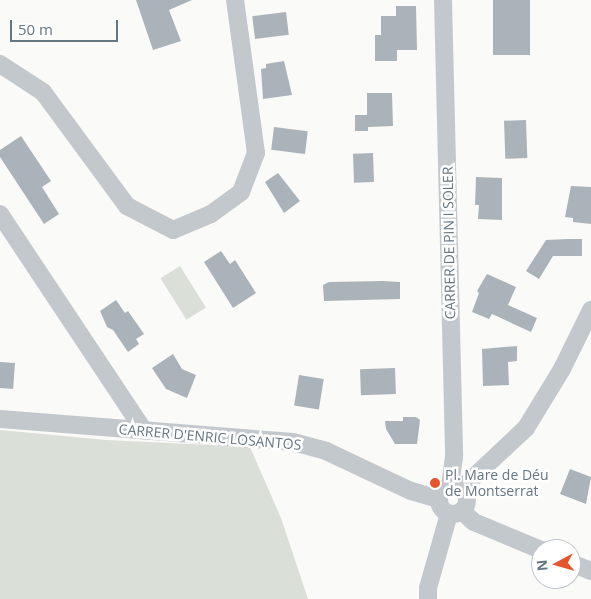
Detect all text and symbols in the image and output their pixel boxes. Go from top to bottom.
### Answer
scale bar [12,10,120,42]
text: 50 m [18,19,53,39]
street label: CARRER DE PIN I SOLER [439,166,459,320]
street label: CARRER D'ENRIC LOSANTOS [118,421,302,453]
place label: Pl. Mare de Déu de Montserrat [445,467,549,500]
marker: Pl. Mare de Déu de Montserrat [429,477,441,489]
north arrow [531,539,581,589]
text: N [532,559,552,572]

